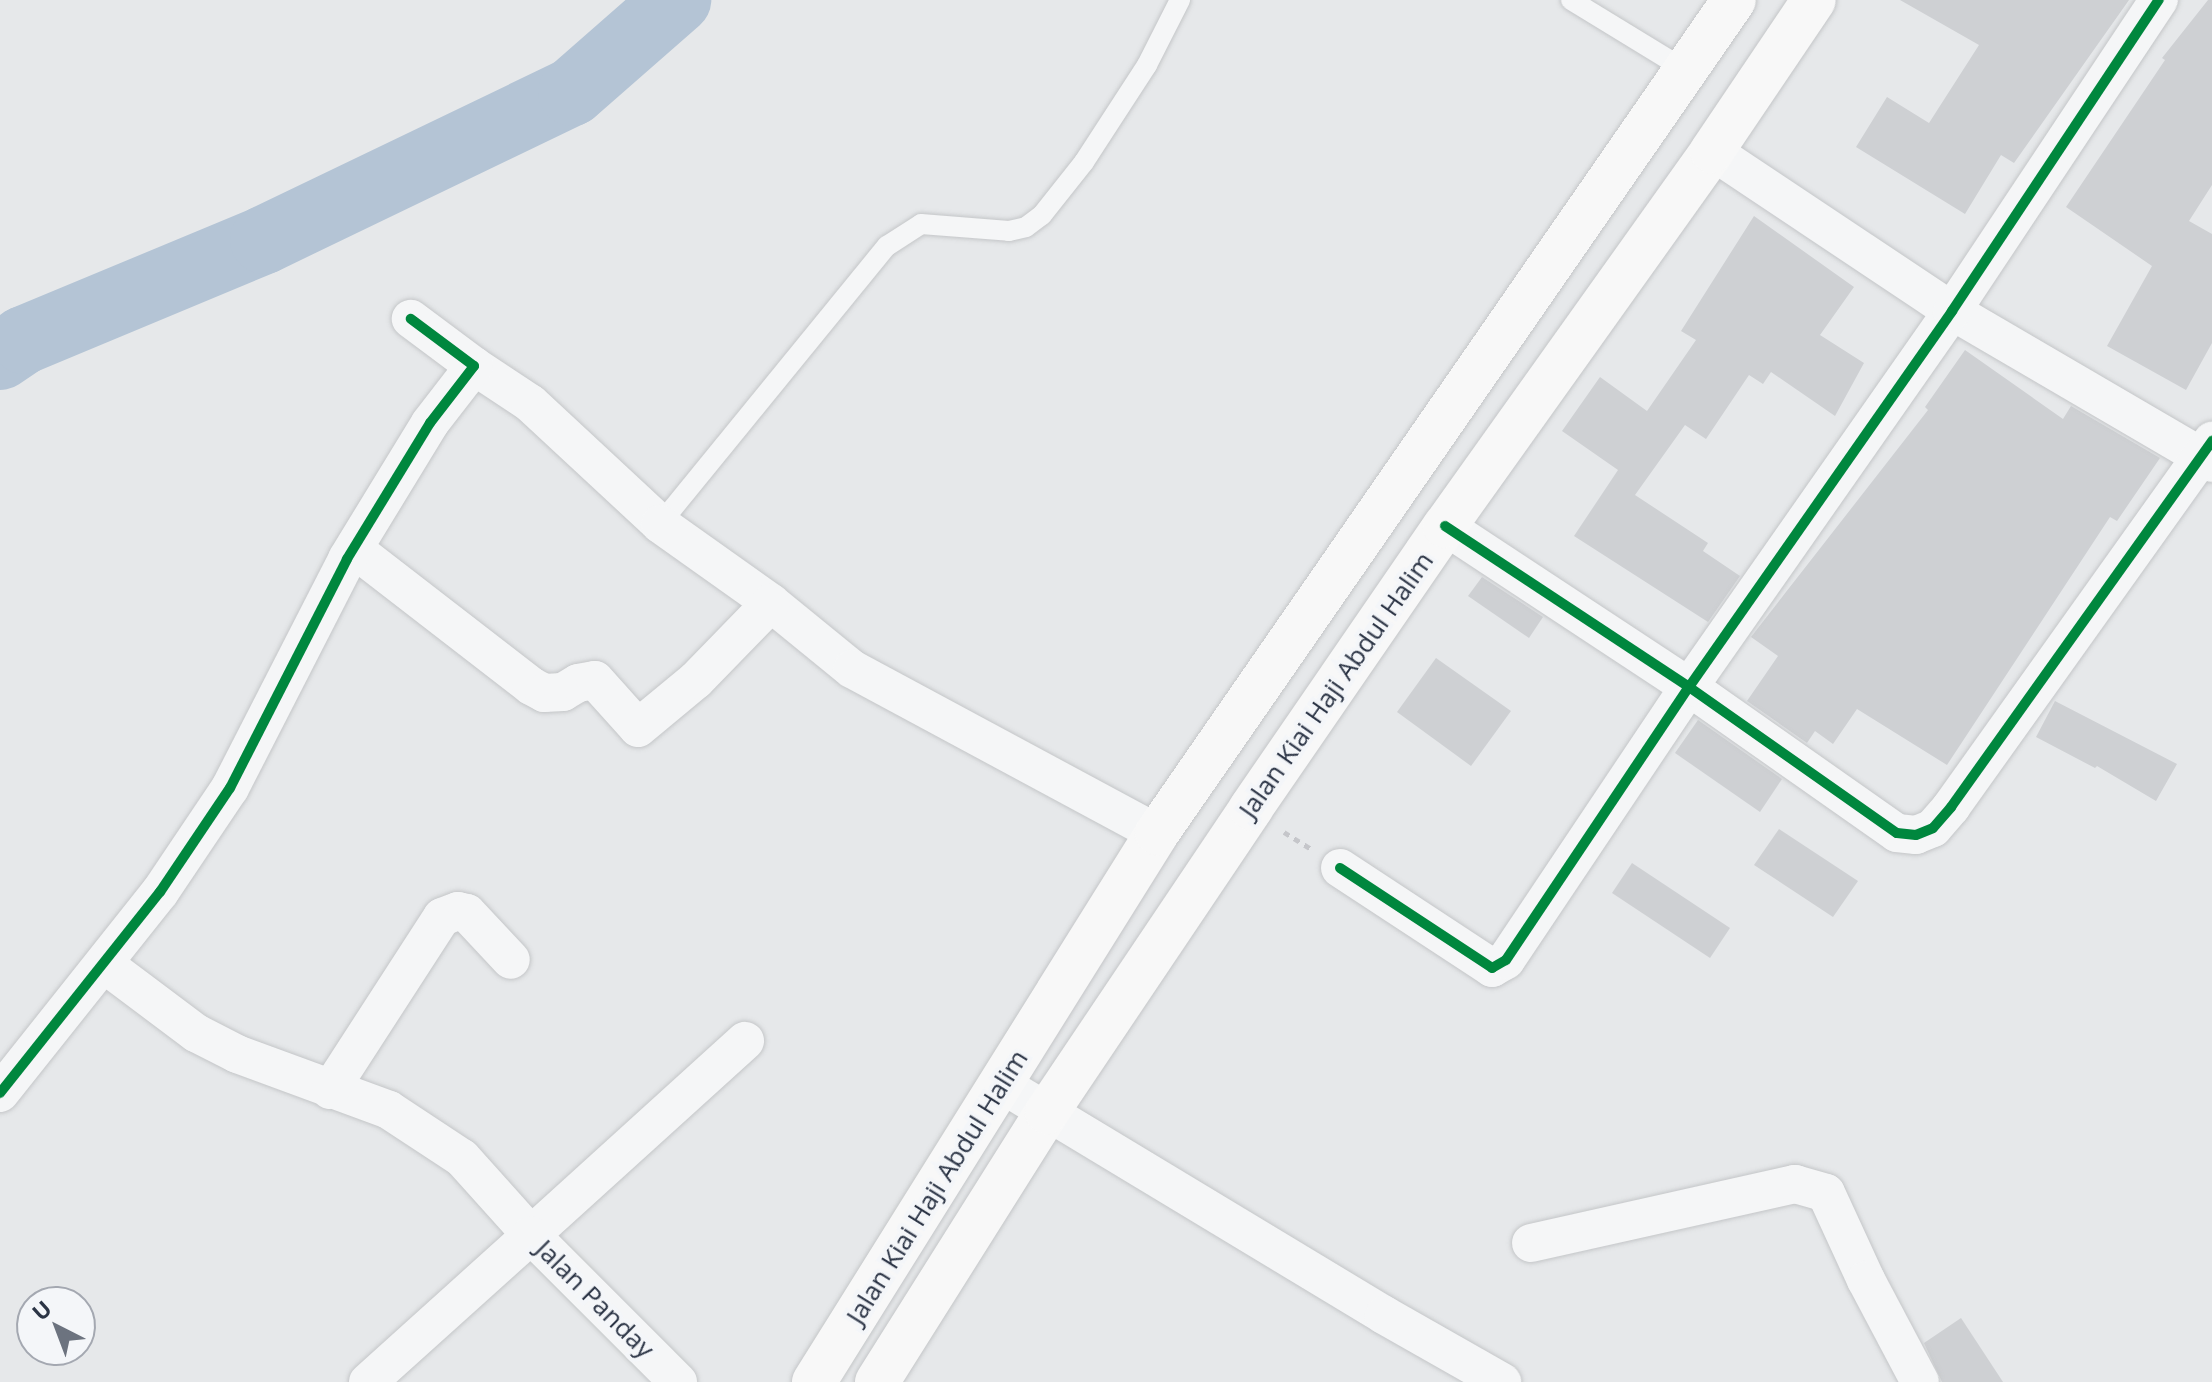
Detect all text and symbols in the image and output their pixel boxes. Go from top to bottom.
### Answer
street label: Jalan Kiai Haji Abdul Halim [1232,546,1440,824]
street label: Jalan Kiai Haji Abdul Halim [840,1044,1034,1330]
street label: Jalan Panday [529,1233,661,1365]
north arrow [16,1286,96,1366]
text: U [25,1293,57,1326]

